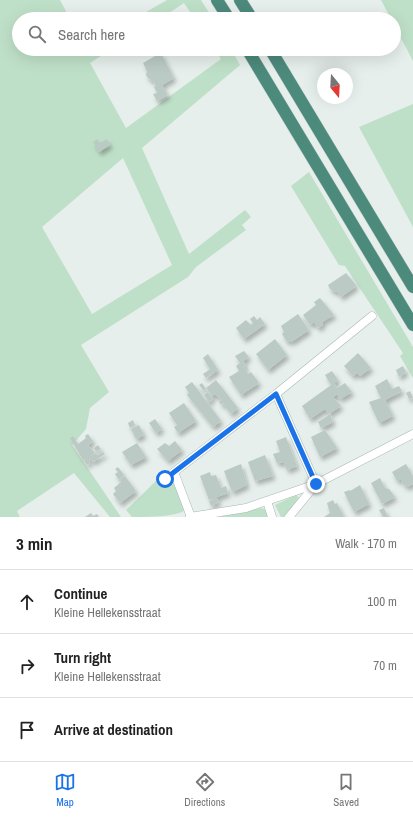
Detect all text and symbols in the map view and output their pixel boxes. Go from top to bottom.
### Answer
search box [12,12,401,56]
icon: search [26,23,48,45]
text: Search here [58,24,125,45]
north arrow [317,68,353,104]
route start [156,470,174,488]
route end [307,475,325,493]
text: 3 min [16,532,52,555]
text: Walk · 170 m [335,535,397,552]
text: Continue [54,583,107,604]
icon: ahead [16,591,38,613]
text: 100 m [367,593,397,610]
text: Kleine Hellekensstraat [54,604,161,621]
text: Turn right [54,647,111,668]
icon: right [16,655,38,677]
text: 70 m [373,657,397,674]
text: Kleine Hellekensstraat [54,668,161,685]
icon: arrive [16,719,38,741]
text: Arrive at destination [54,719,173,740]
tab: Map [54,771,76,809]
tab: Directions [184,771,225,809]
tab: Saved [333,771,359,809]

